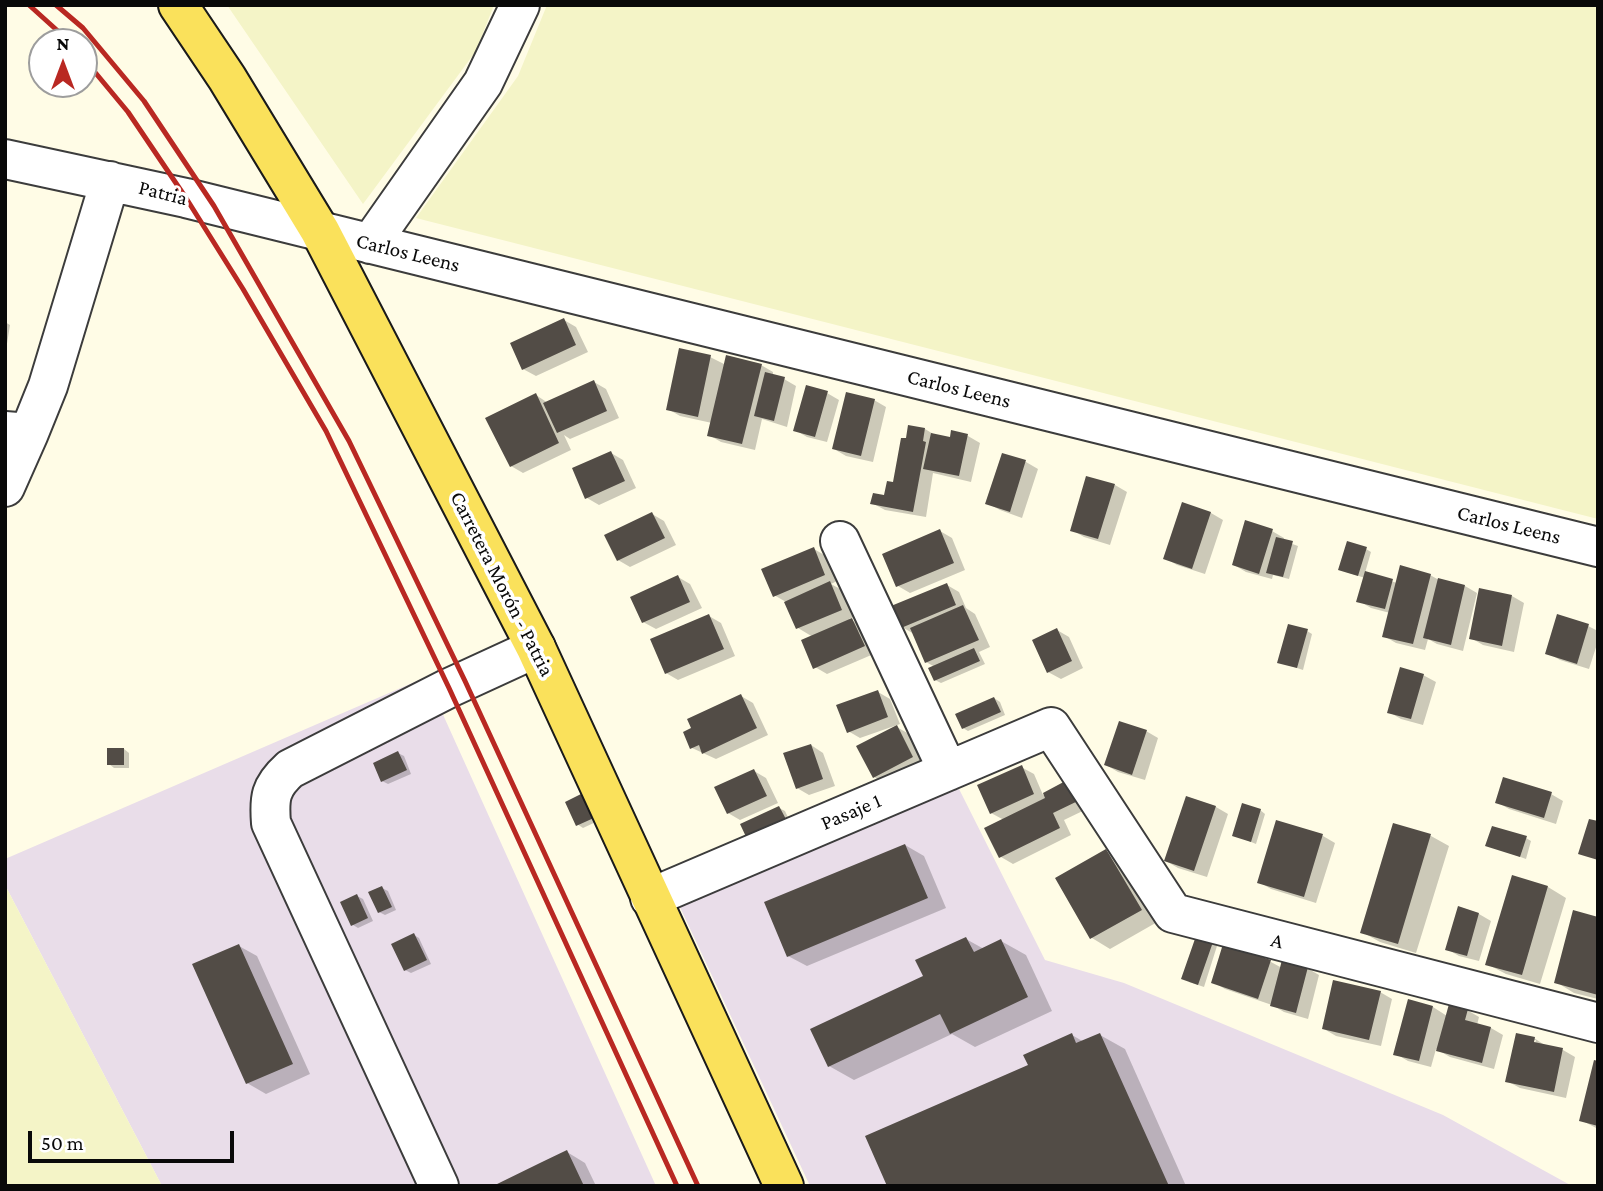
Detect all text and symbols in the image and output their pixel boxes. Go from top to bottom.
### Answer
north arrow [28,28,98,98]
text: N [57,33,69,54]
street label: Patria [136,175,190,211]
street label: Carlos Leens [354,228,462,278]
street label: Carlos Leens [905,364,1013,414]
street label: Carretera Morón - Patria [444,487,560,681]
street label: Carlos Leens [1455,500,1563,550]
street label: Pasaje 1 [817,788,885,836]
street label: A [1268,927,1286,955]
scale bar [32,1118,238,1162]
text: 50 m [41,1131,84,1155]

